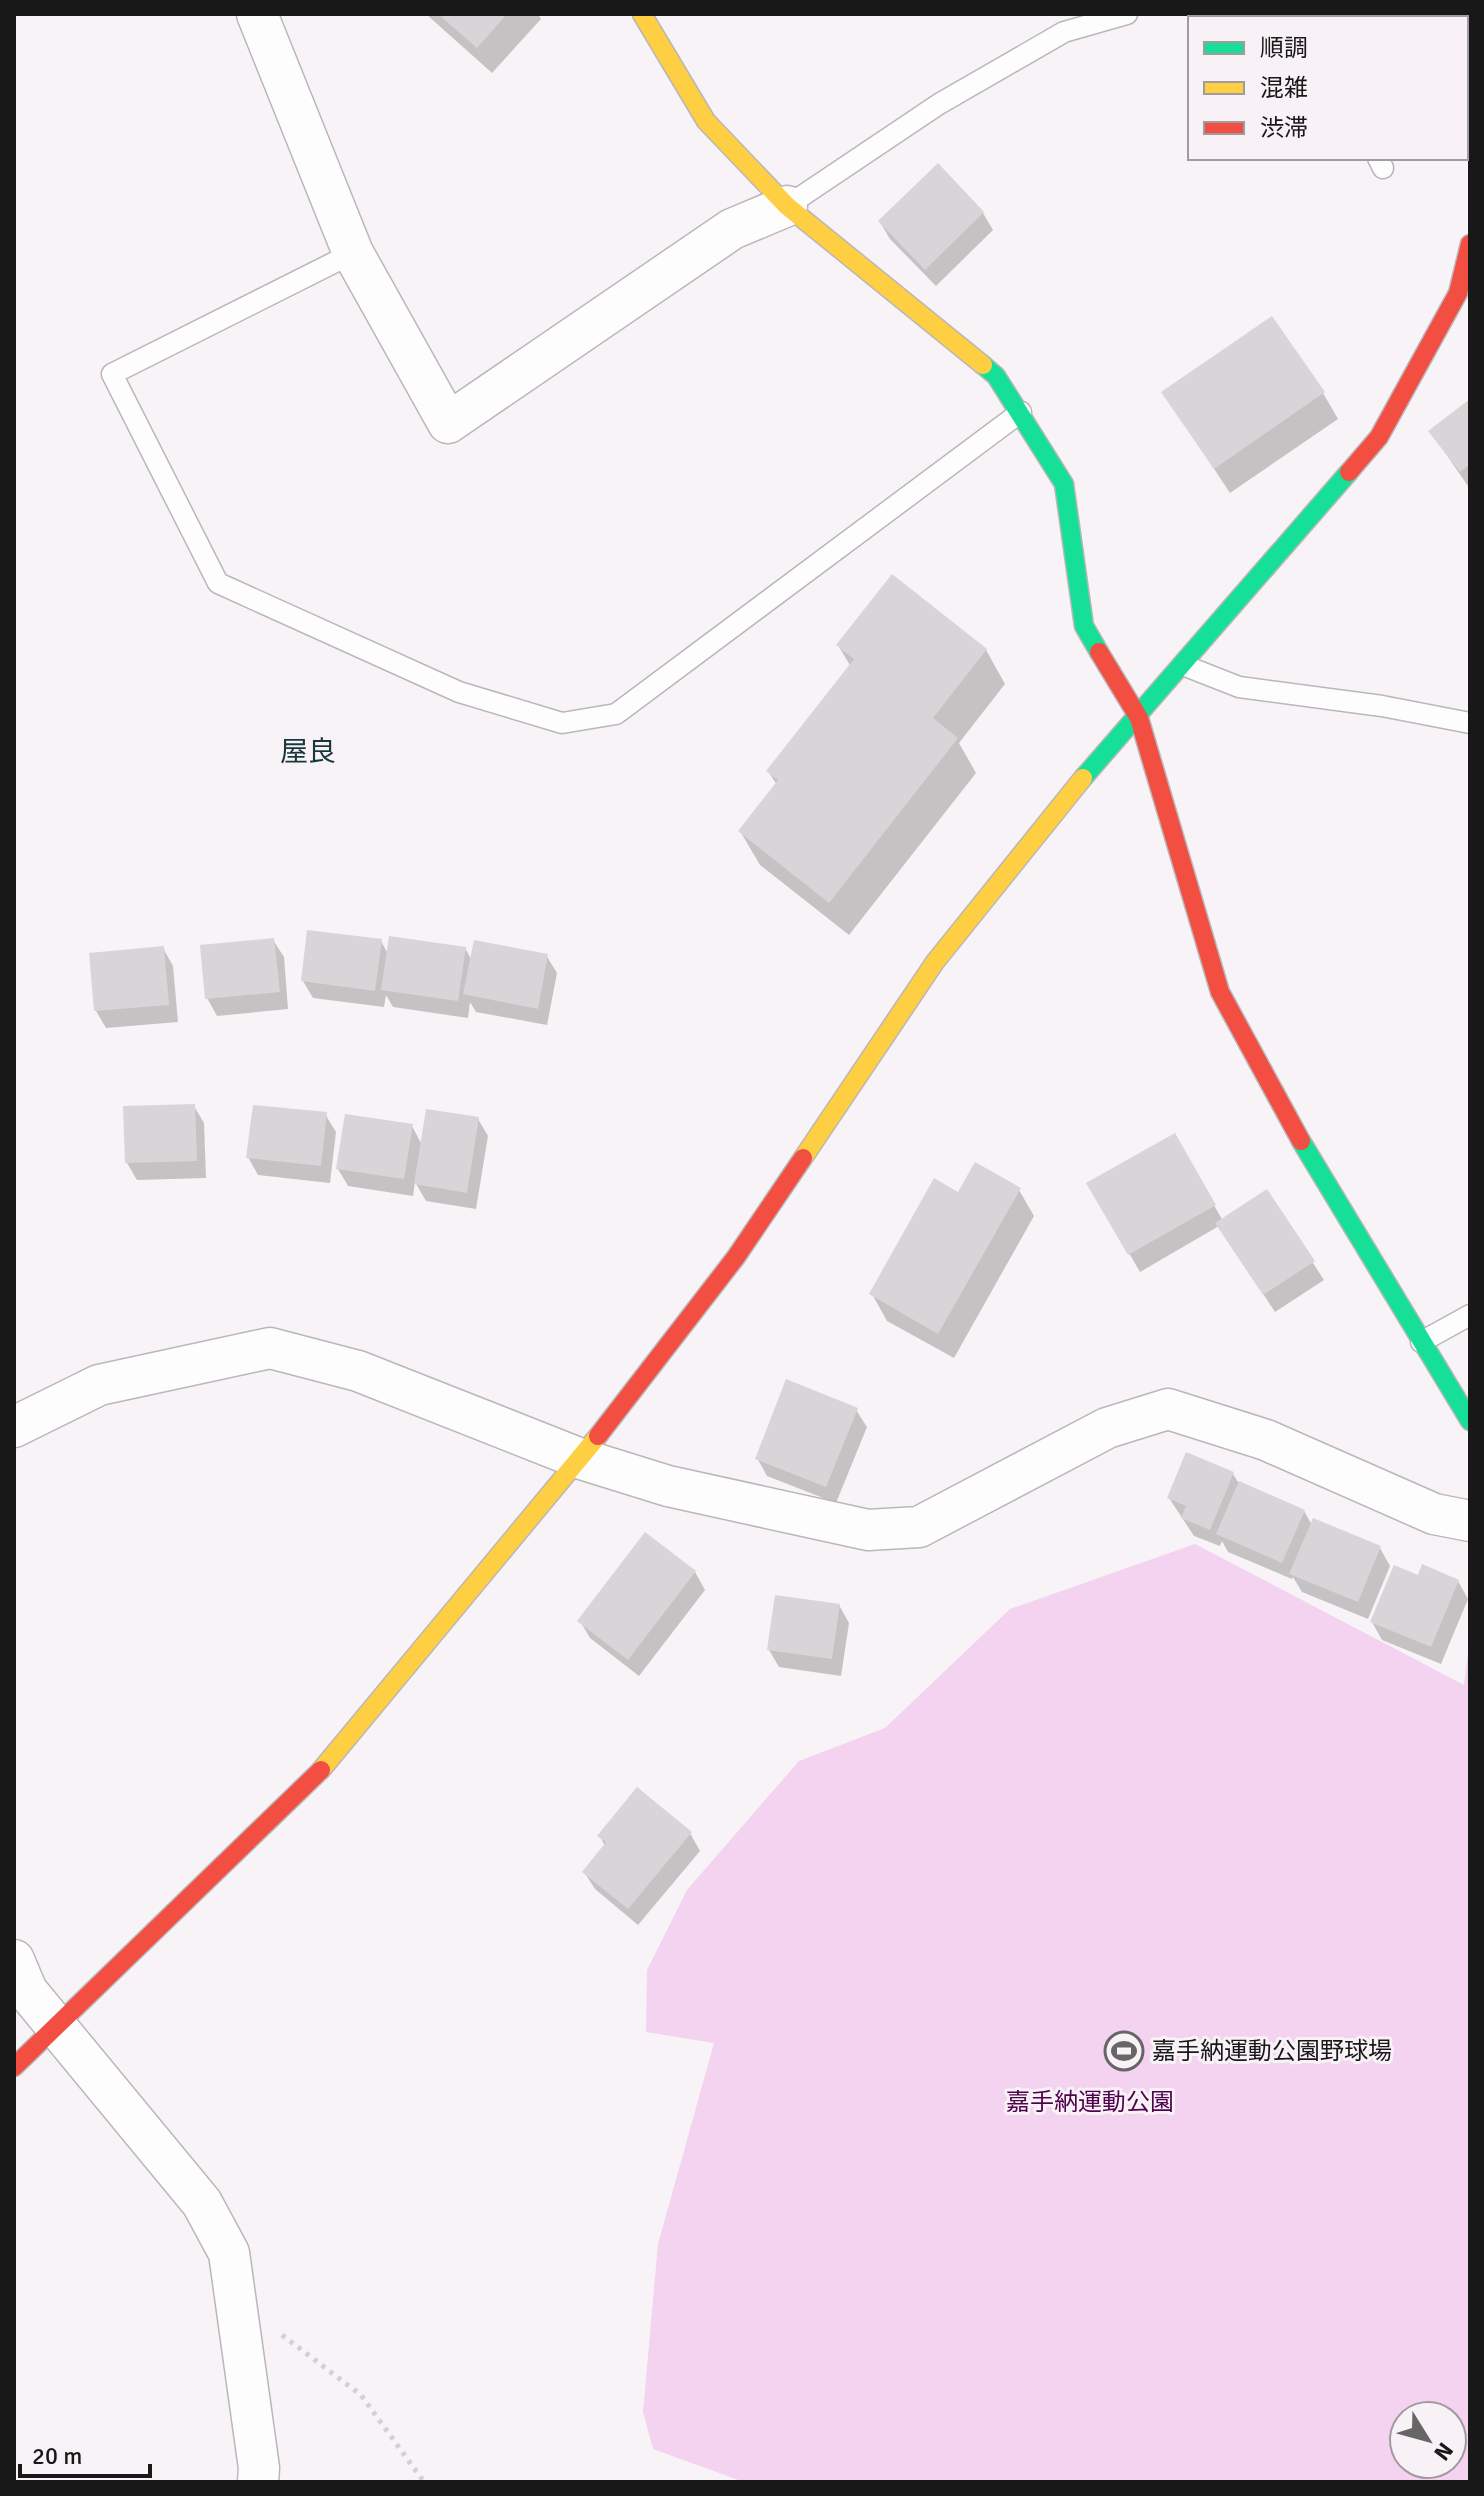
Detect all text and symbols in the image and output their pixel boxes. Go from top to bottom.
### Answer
legend [1188,16,1468,160]
text: 順調 [1260,33,1308,63]
text: 混雑 [1260,73,1308,103]
text: 渋滞 [1260,113,1308,143]
district label: 屋良 [280,735,336,769]
sports icon: 嘉手納運動公園野球場 [1103,2030,1145,2072]
place label: 嘉手納運動公園野球場 [1152,2036,1392,2066]
park label: 嘉手納運動公園 [1006,2087,1174,2117]
north arrow [1388,2400,1468,2480]
scale bar [20,2428,150,2478]
text: N [1428,2437,1459,2466]
text: 20 m [32,2441,82,2471]

